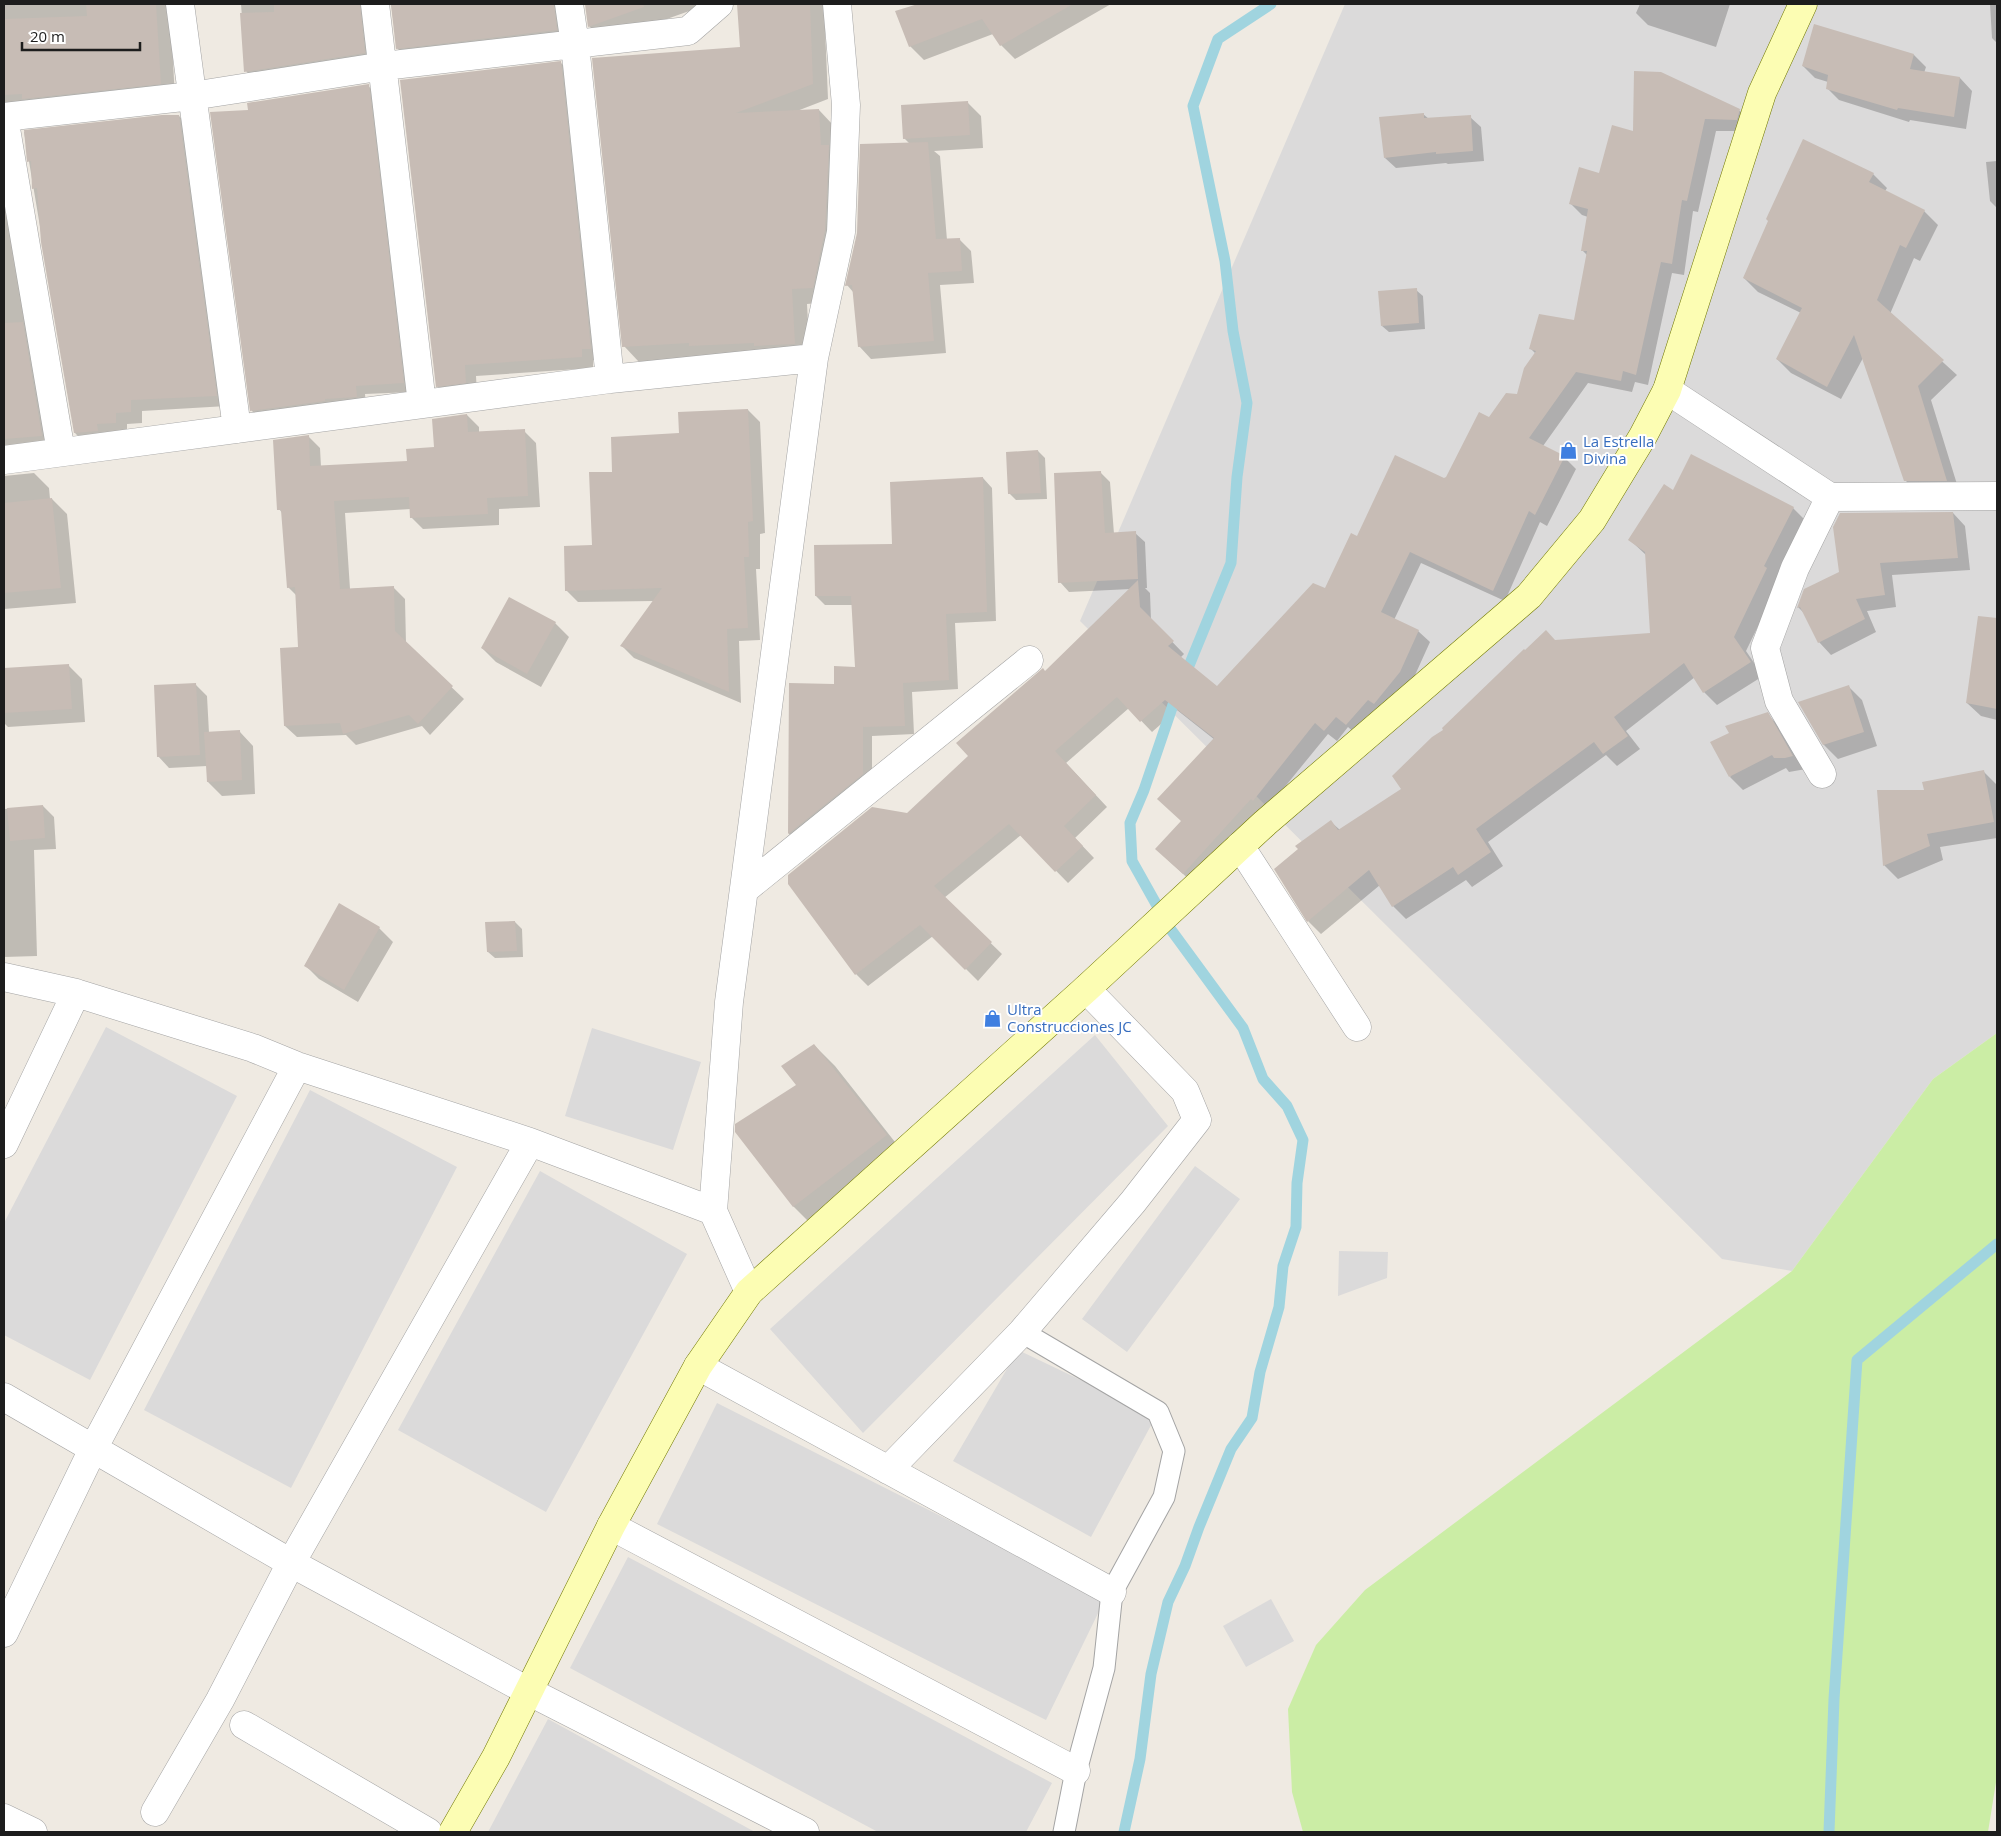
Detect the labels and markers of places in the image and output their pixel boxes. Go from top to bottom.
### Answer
place label: La Estrella Divina [1583,431,1654,468]
shop icon: La Estrella Divina [1559,441,1579,461]
place label: Ultra Construcciones JC [1007,999,1132,1036]
shop icon: Ultra Construcciones JC [983,1009,1003,1029]

